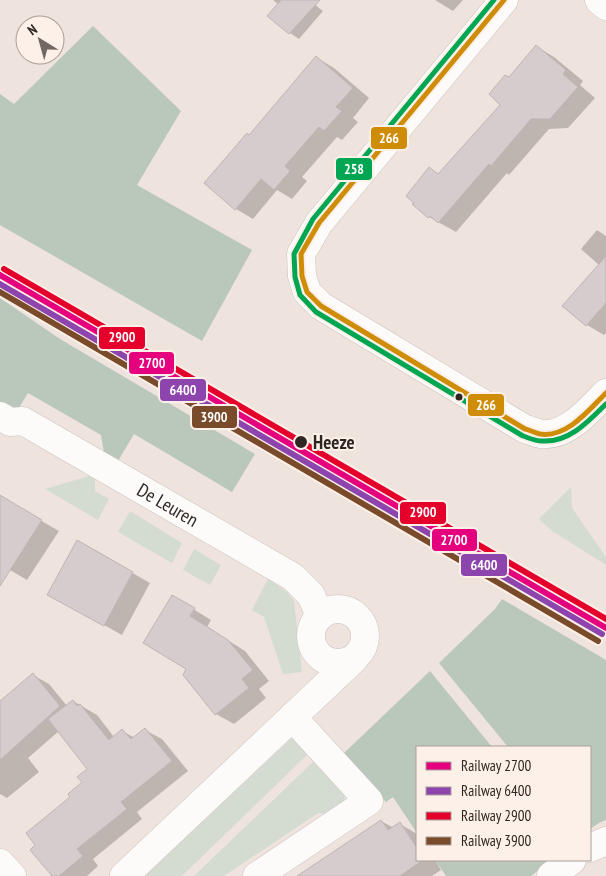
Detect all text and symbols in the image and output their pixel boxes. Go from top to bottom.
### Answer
north arrow [15,15,65,65]
text: N [24,20,41,39]
line badge: 266 [370,126,408,150]
text: 266 [379,129,399,147]
line badge: 258 [335,157,373,181]
text: 258 [344,160,364,178]
line badge: 2900 [98,326,146,350]
text: 2900 [109,328,136,346]
line badge: 2700 [128,351,175,375]
text: 2700 [139,354,166,372]
line badge: 6400 [159,378,207,402]
text: 6400 [170,381,197,399]
unlabelled marker [454,392,464,402]
line badge: 266 [467,393,505,417]
text: 266 [476,396,496,414]
line badge: 3900 [191,405,238,429]
text: 3900 [201,408,228,426]
place label: Heeze [313,430,355,454]
marker: Heeze [293,434,309,450]
street label: De Leuren [133,478,203,532]
line badge: 2900 [399,501,447,525]
text: 2900 [410,503,437,521]
line badge: 2700 [431,528,478,552]
text: 2700 [441,531,468,549]
line badge: 6400 [460,553,508,577]
text: 6400 [471,556,498,574]
legend [416,746,591,861]
text: Railway 2700 [461,756,531,775]
text: Railway 6400 [461,781,531,800]
text: Railway 2900 [461,806,531,825]
text: Railway 3900 [461,831,531,850]

